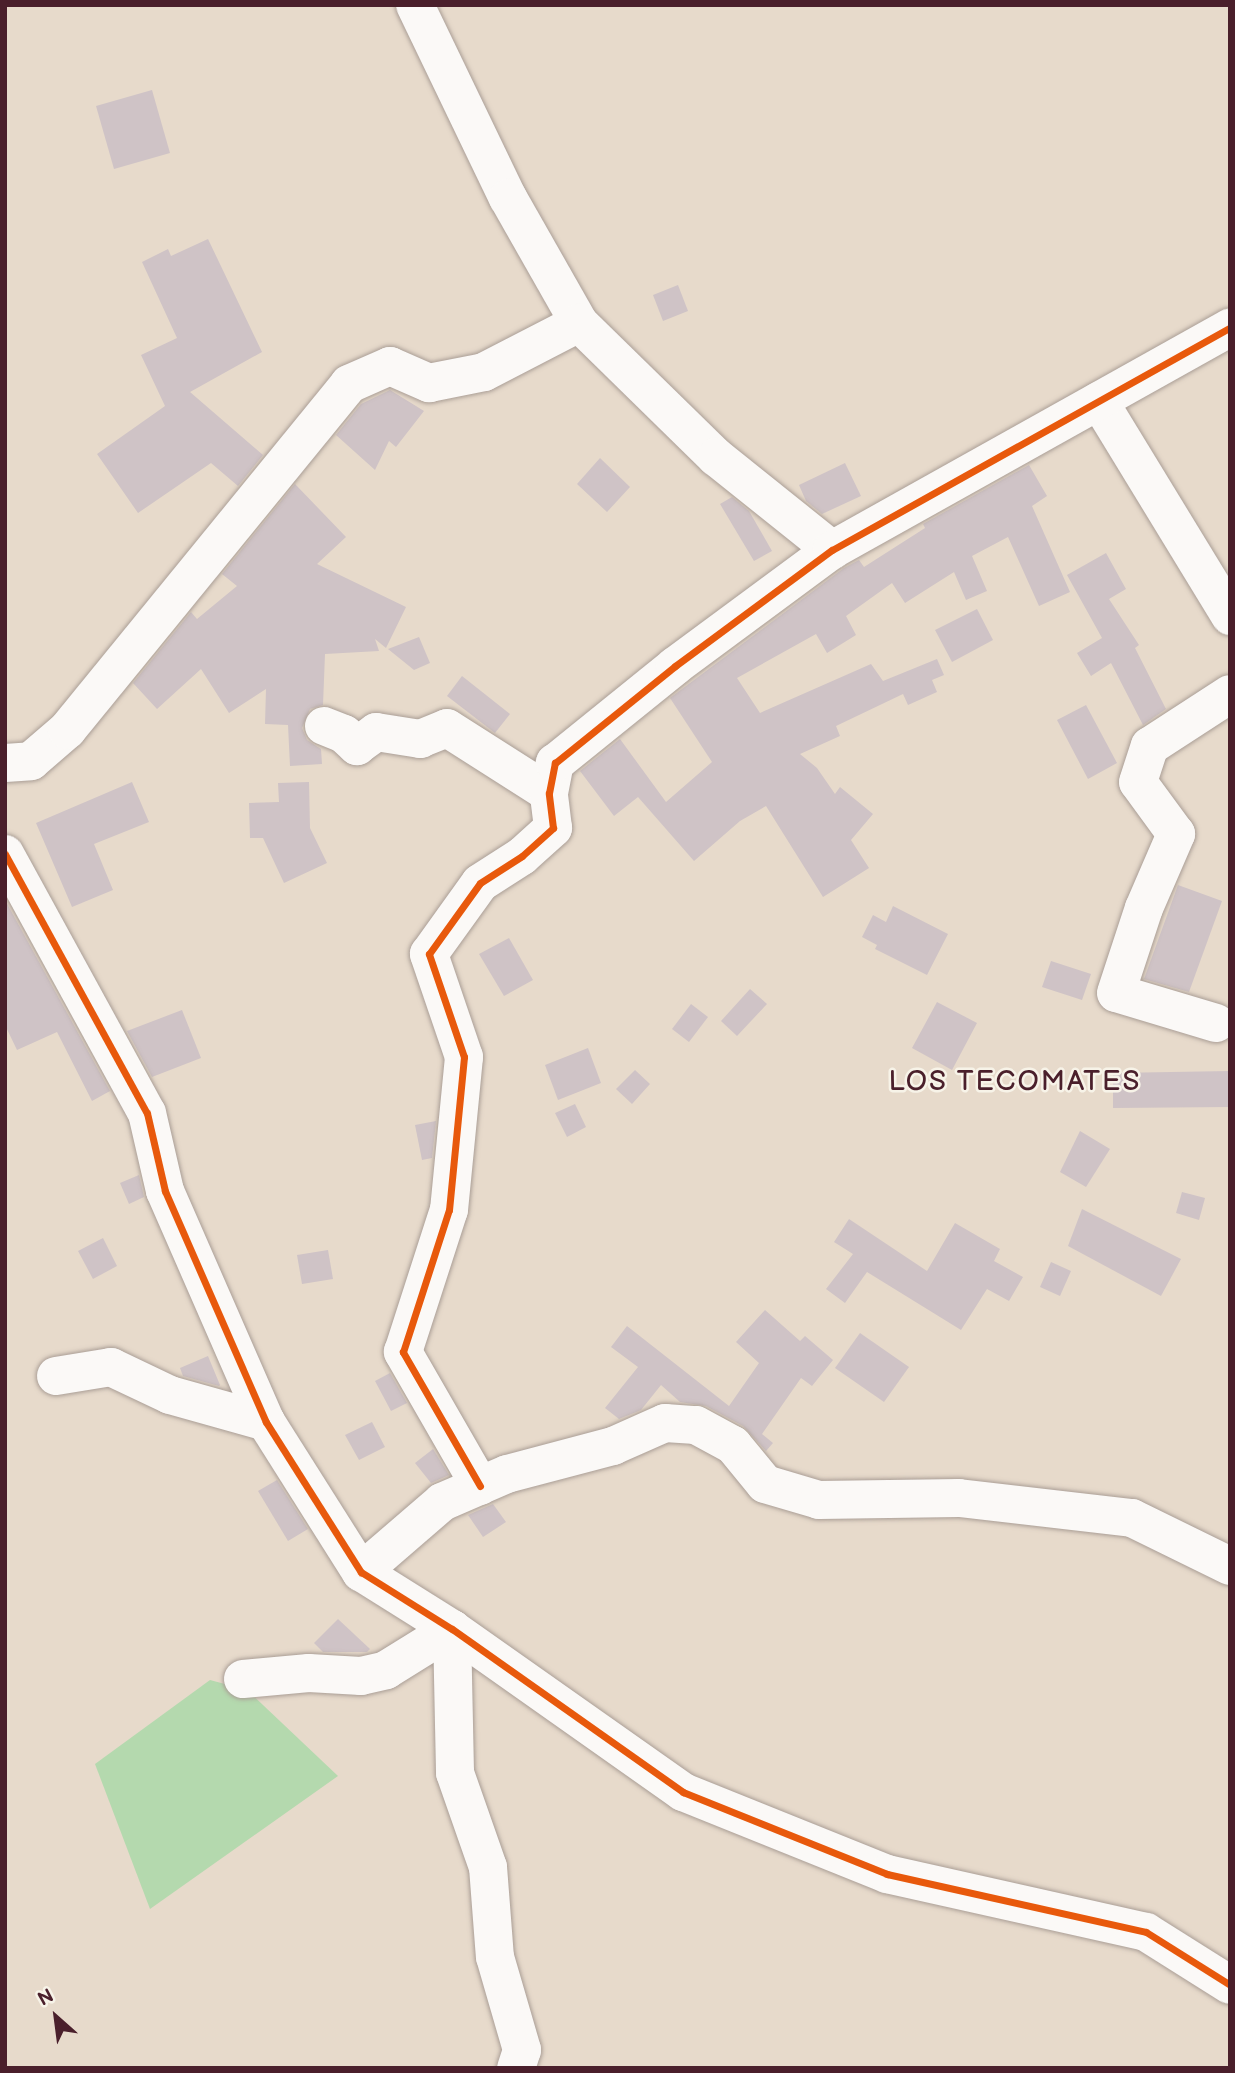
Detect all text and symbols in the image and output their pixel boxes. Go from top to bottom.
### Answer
district label: LOS TECOMATES [890,1065,1140,1099]
north arrow [21,1982,91,2052]
text: N [34,1985,58,2012]

